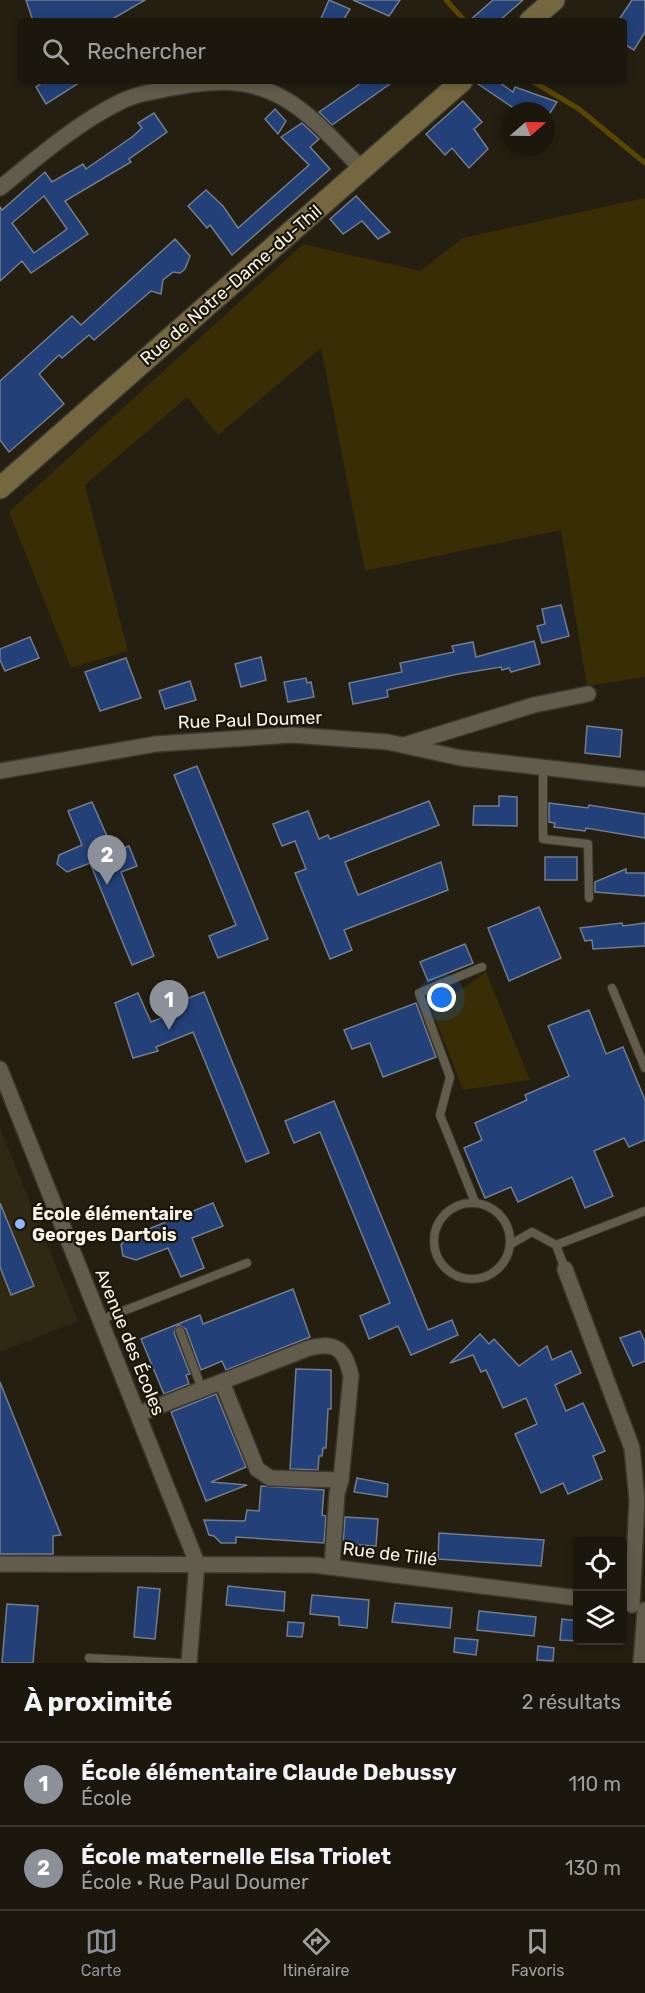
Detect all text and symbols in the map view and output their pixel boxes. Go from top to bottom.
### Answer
search box [18,18,627,84]
icon: search [39,35,72,68]
text: Rechercher [87,38,206,65]
north arrow [501,102,555,156]
street label: Rue de Notre-Dame-du-Thil [136,200,326,370]
street label: Rue Paul Doumer [177,706,323,734]
pin: 2 [88,836,126,885]
pin: 1 [150,980,188,1030]
your location [427,983,456,1012]
place label: École élémentaire Georges Dartois [32,1203,193,1246]
marker: École élémentaire Georges Dartois [13,1217,27,1231]
street label: Avenue des Écoles [90,1265,170,1419]
street label: Rue de Tillé [341,1537,439,1571]
map controls [573,1537,627,1645]
button: locate [573,1537,627,1591]
button: layers [573,1591,627,1645]
text: À proximité [24,1687,173,1718]
text: 2 résultats [522,1690,621,1714]
text: École élémentaire Claude Debussy [81,1759,457,1786]
text: 1 [39,1772,48,1796]
text: 110 m [569,1772,621,1796]
text: École [81,1786,132,1810]
text: École maternelle Elsa Triolet [81,1843,391,1870]
text: 2 [37,1856,50,1880]
text: 130 m [565,1856,621,1880]
text: École · Rue Paul Doumer [81,1870,309,1894]
tab: Carte [81,1925,121,1980]
tab: Itinéraire [283,1925,350,1980]
tab: Favoris [511,1925,564,1980]

